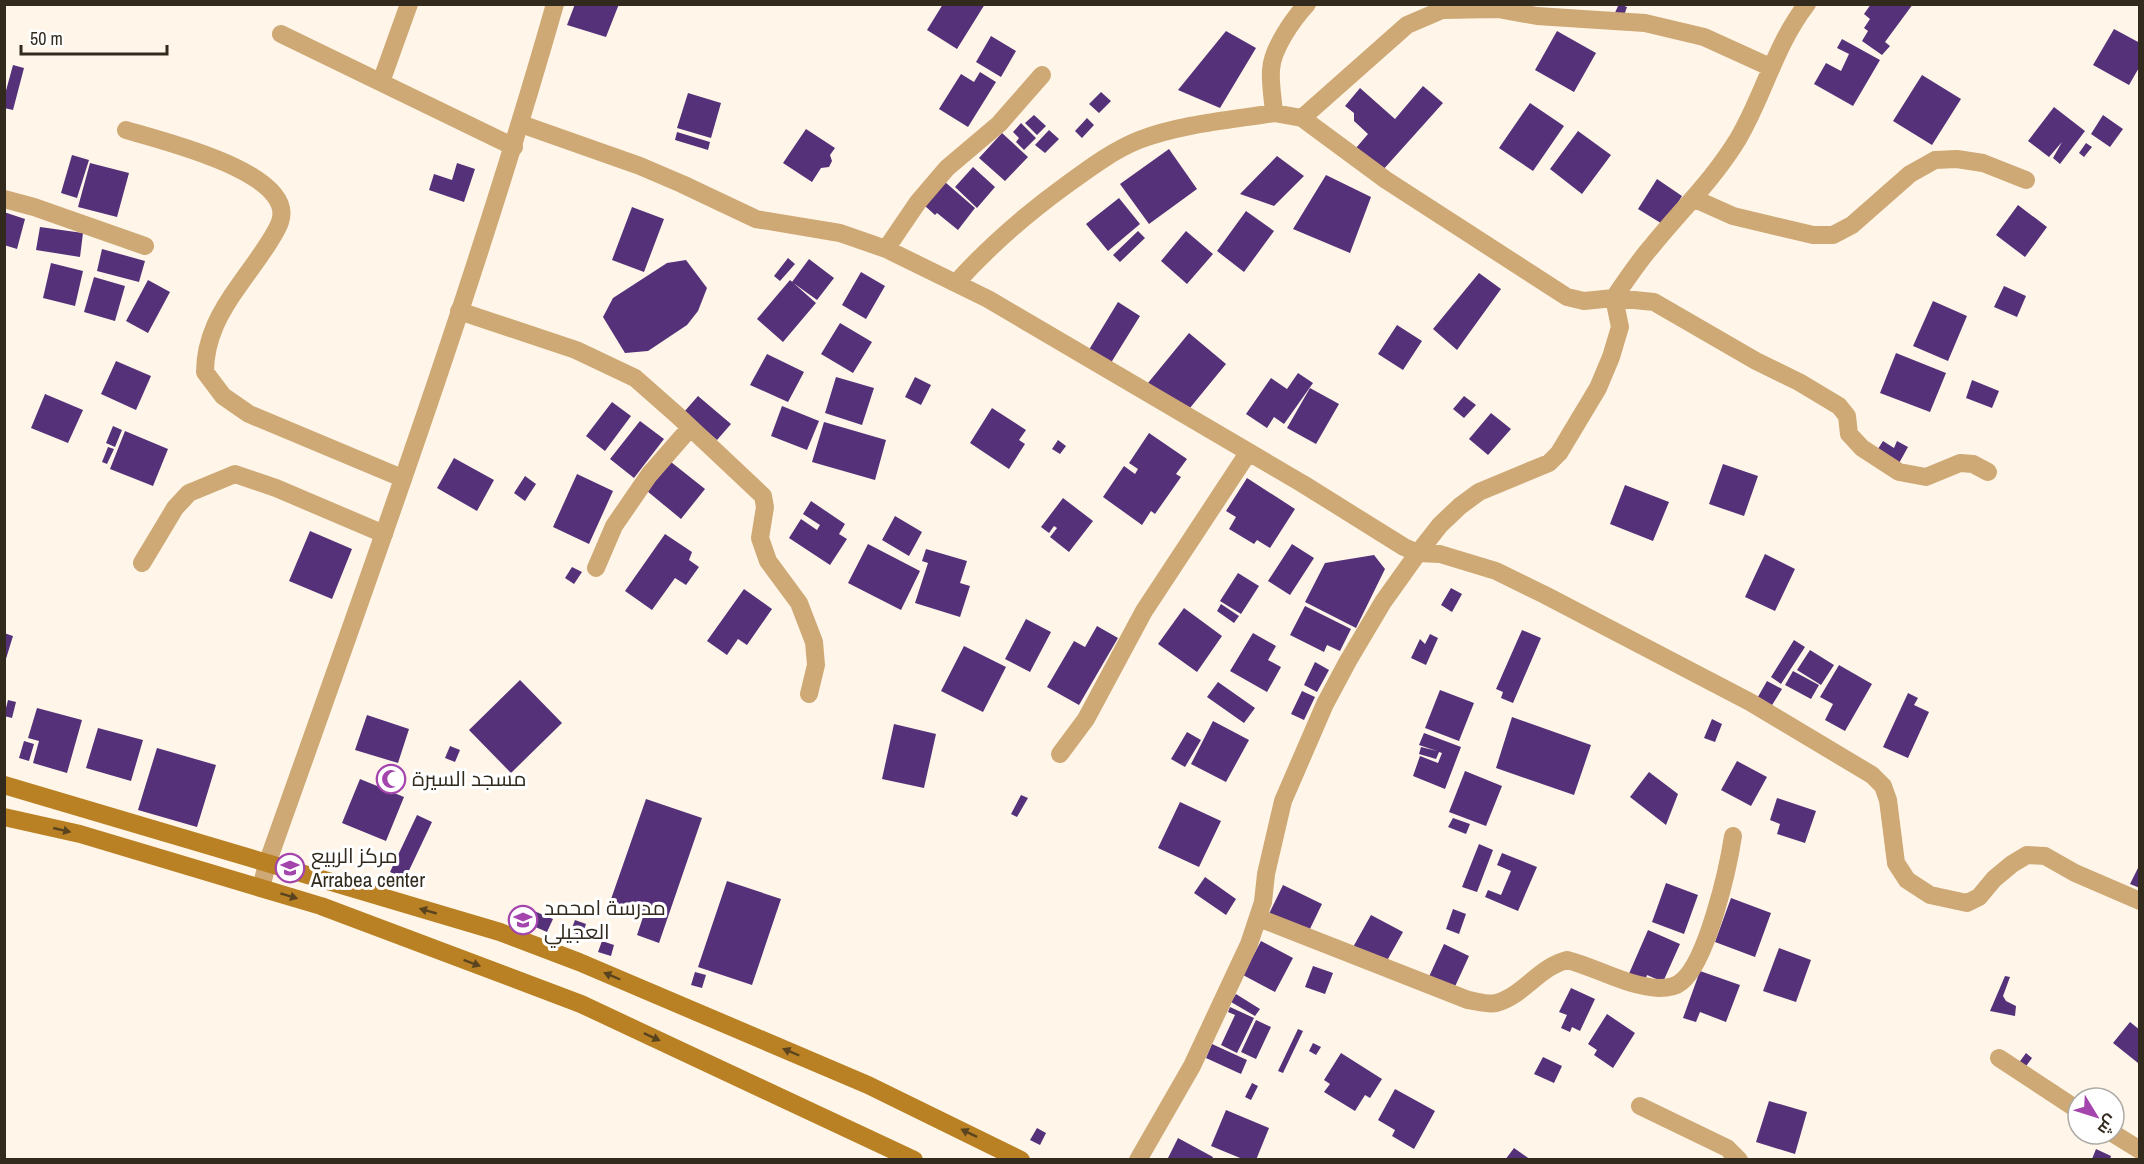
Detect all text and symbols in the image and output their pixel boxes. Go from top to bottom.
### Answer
scale bar [21,18,166,56]
text: 50 m [30,26,63,51]
mosque icon: مسجد السيرة [375,763,407,795]
place label: مسجد السيرة [412,764,526,793]
one-way arrow [52,826,71,835]
place label: مركز الربيع Arrabea center [310,841,425,894]
school or university icon: مركز الربيع Arrabea center [274,852,306,884]
one-way arrow [280,892,298,901]
place label: مدرسة امحمد العجيلي [544,893,666,948]
school or university icon: مدرسة امحمد العجيلي [507,904,539,936]
one-way arrow [419,906,437,915]
one-way arrow [463,959,481,968]
one-way arrow [602,971,620,981]
one-way arrow [644,1033,661,1042]
one-way arrow [782,1047,800,1056]
north arrow [2066,1086,2126,1146]
text: ش [2093,1110,2123,1140]
one-way arrow [960,1128,977,1138]

